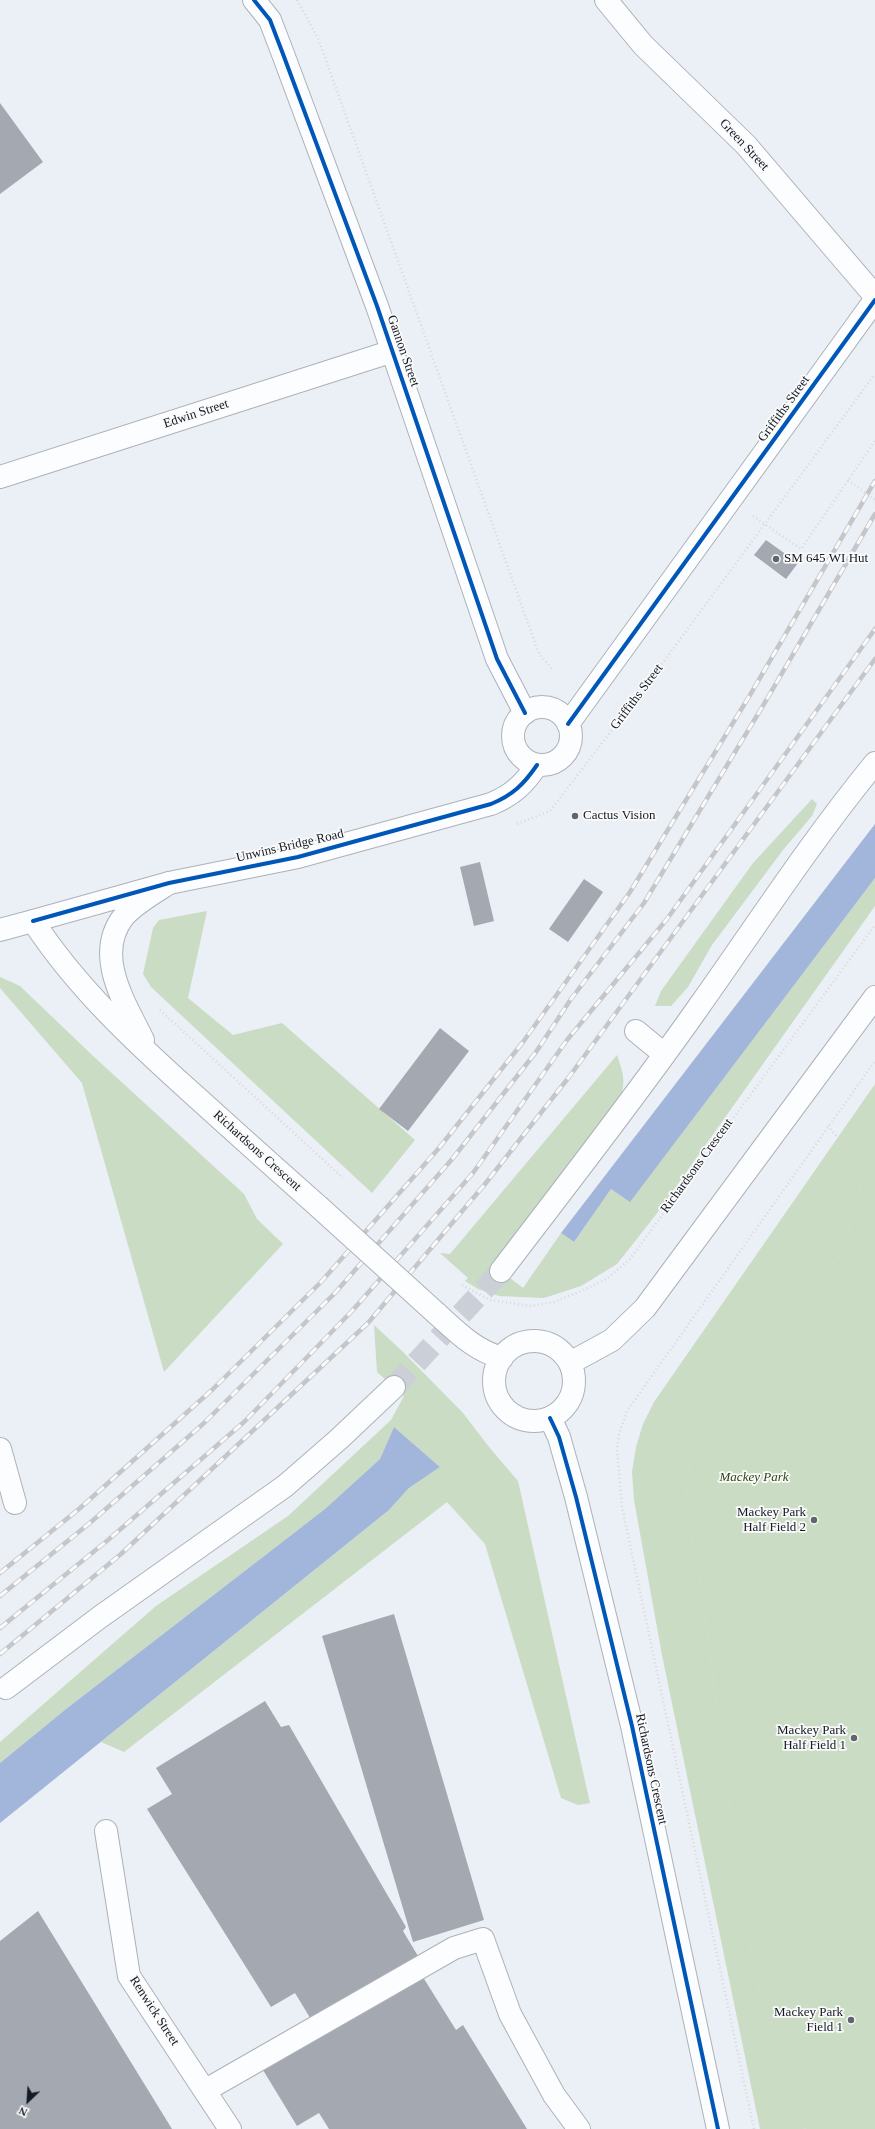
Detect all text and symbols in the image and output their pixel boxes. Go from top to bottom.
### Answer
street label: Green Street [716,116,772,174]
street label: Gannon Street [383,313,423,389]
street label: Griffiths Street [755,373,813,445]
street label: Edwin Street [161,396,231,432]
place label: SM 645 WI Hut [784,551,868,567]
marker: SM 645 WI Hut [771,554,781,564]
street label: Griffiths Street [607,661,667,733]
place label: Cactus Vision [583,808,656,824]
marker: Cactus Vision [570,811,580,821]
street label: Unwins Bridge Road [235,826,345,866]
street label: Richardsons Crescent [210,1107,304,1195]
street label: Richardsons Crescent [657,1116,737,1216]
park label: Mackey Park [720,1470,788,1486]
place label: Mackey Park Half Field 2 [737,1505,806,1536]
marker: Mackey Park Half Field 2 [809,1515,819,1525]
street label: Richardsons Crescent [632,1712,670,1826]
place label: Mackey Park Half Field 1 [777,1723,846,1754]
marker: Mackey Park Half Field 1 [849,1733,859,1743]
street label: Renwick Street [126,1973,182,2049]
place label: Mackey Park Field 1 [774,2005,843,2036]
marker: Mackey Park Field 1 [846,2015,856,2025]
north arrow [8,2081,48,2121]
text: N [17,2105,29,2119]

